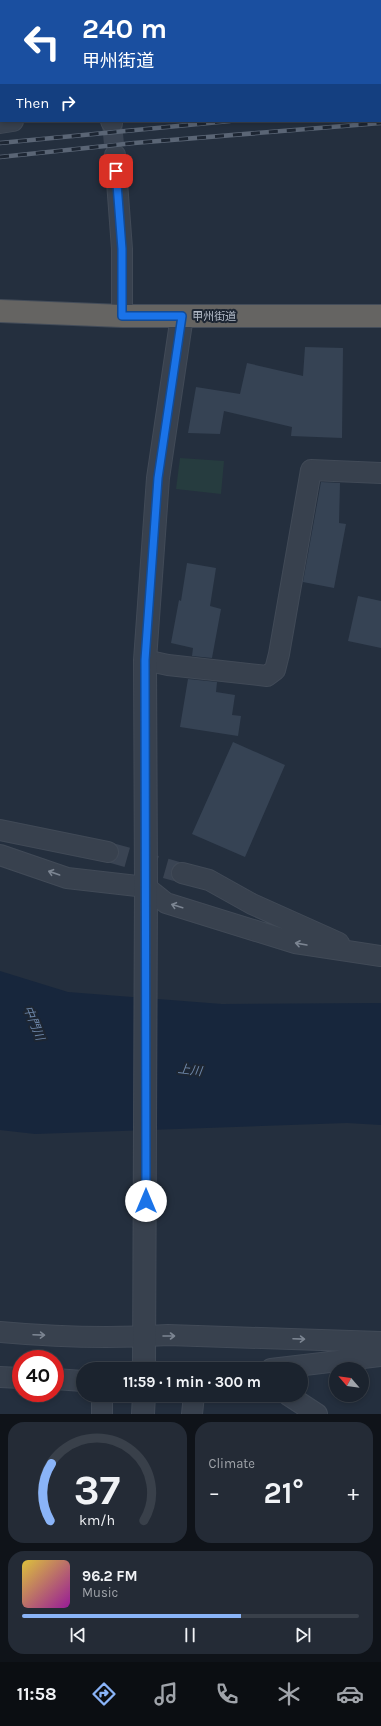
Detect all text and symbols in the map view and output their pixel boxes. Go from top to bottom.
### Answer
text: 240 m [82,12,167,45]
icon: left [16,16,68,68]
text: 甲州街道 [82,50,154,72]
icon: right [57,92,79,114]
text: Then [16,94,49,112]
pin [99,154,133,188]
icon: arrive [105,160,127,182]
street label: 甲州街道 [192,310,236,323]
one-way arrow [48,869,60,877]
one-way arrow [170,902,183,909]
one-way arrow [295,940,308,948]
water label: 中門川 [21,1004,48,1044]
water label: 上川 [177,1062,205,1079]
position arrow [125,1180,167,1222]
one-way arrow [32,1332,45,1339]
one-way arrow [162,1332,175,1340]
one-way arrow [292,1336,305,1343]
speed limit sign: 40 [12,1350,64,1402]
north arrow [329,1362,369,1402]
map controls [329,1362,369,1402]
text: 11:59 · 1 min · 300 m [123,1373,261,1391]
text: Climate [209,1456,255,1471]
text: 37 [74,1465,121,1513]
text: 21° [263,1475,304,1511]
text: − [209,1480,220,1506]
text: + [347,1480,359,1506]
text: km/h [79,1511,115,1528]
text: 96.2 FM [82,1567,138,1585]
text: Music [82,1585,118,1600]
icon: previous [67,1624,89,1646]
icon: pause [179,1624,201,1646]
icon: next [292,1624,314,1646]
icon: directions [90,1680,118,1708]
icon: music [152,1680,180,1708]
icon: phone [213,1680,241,1708]
icon: climate [275,1680,303,1708]
icon: car [336,1680,364,1708]
text: 11:58 [17,1683,57,1705]

